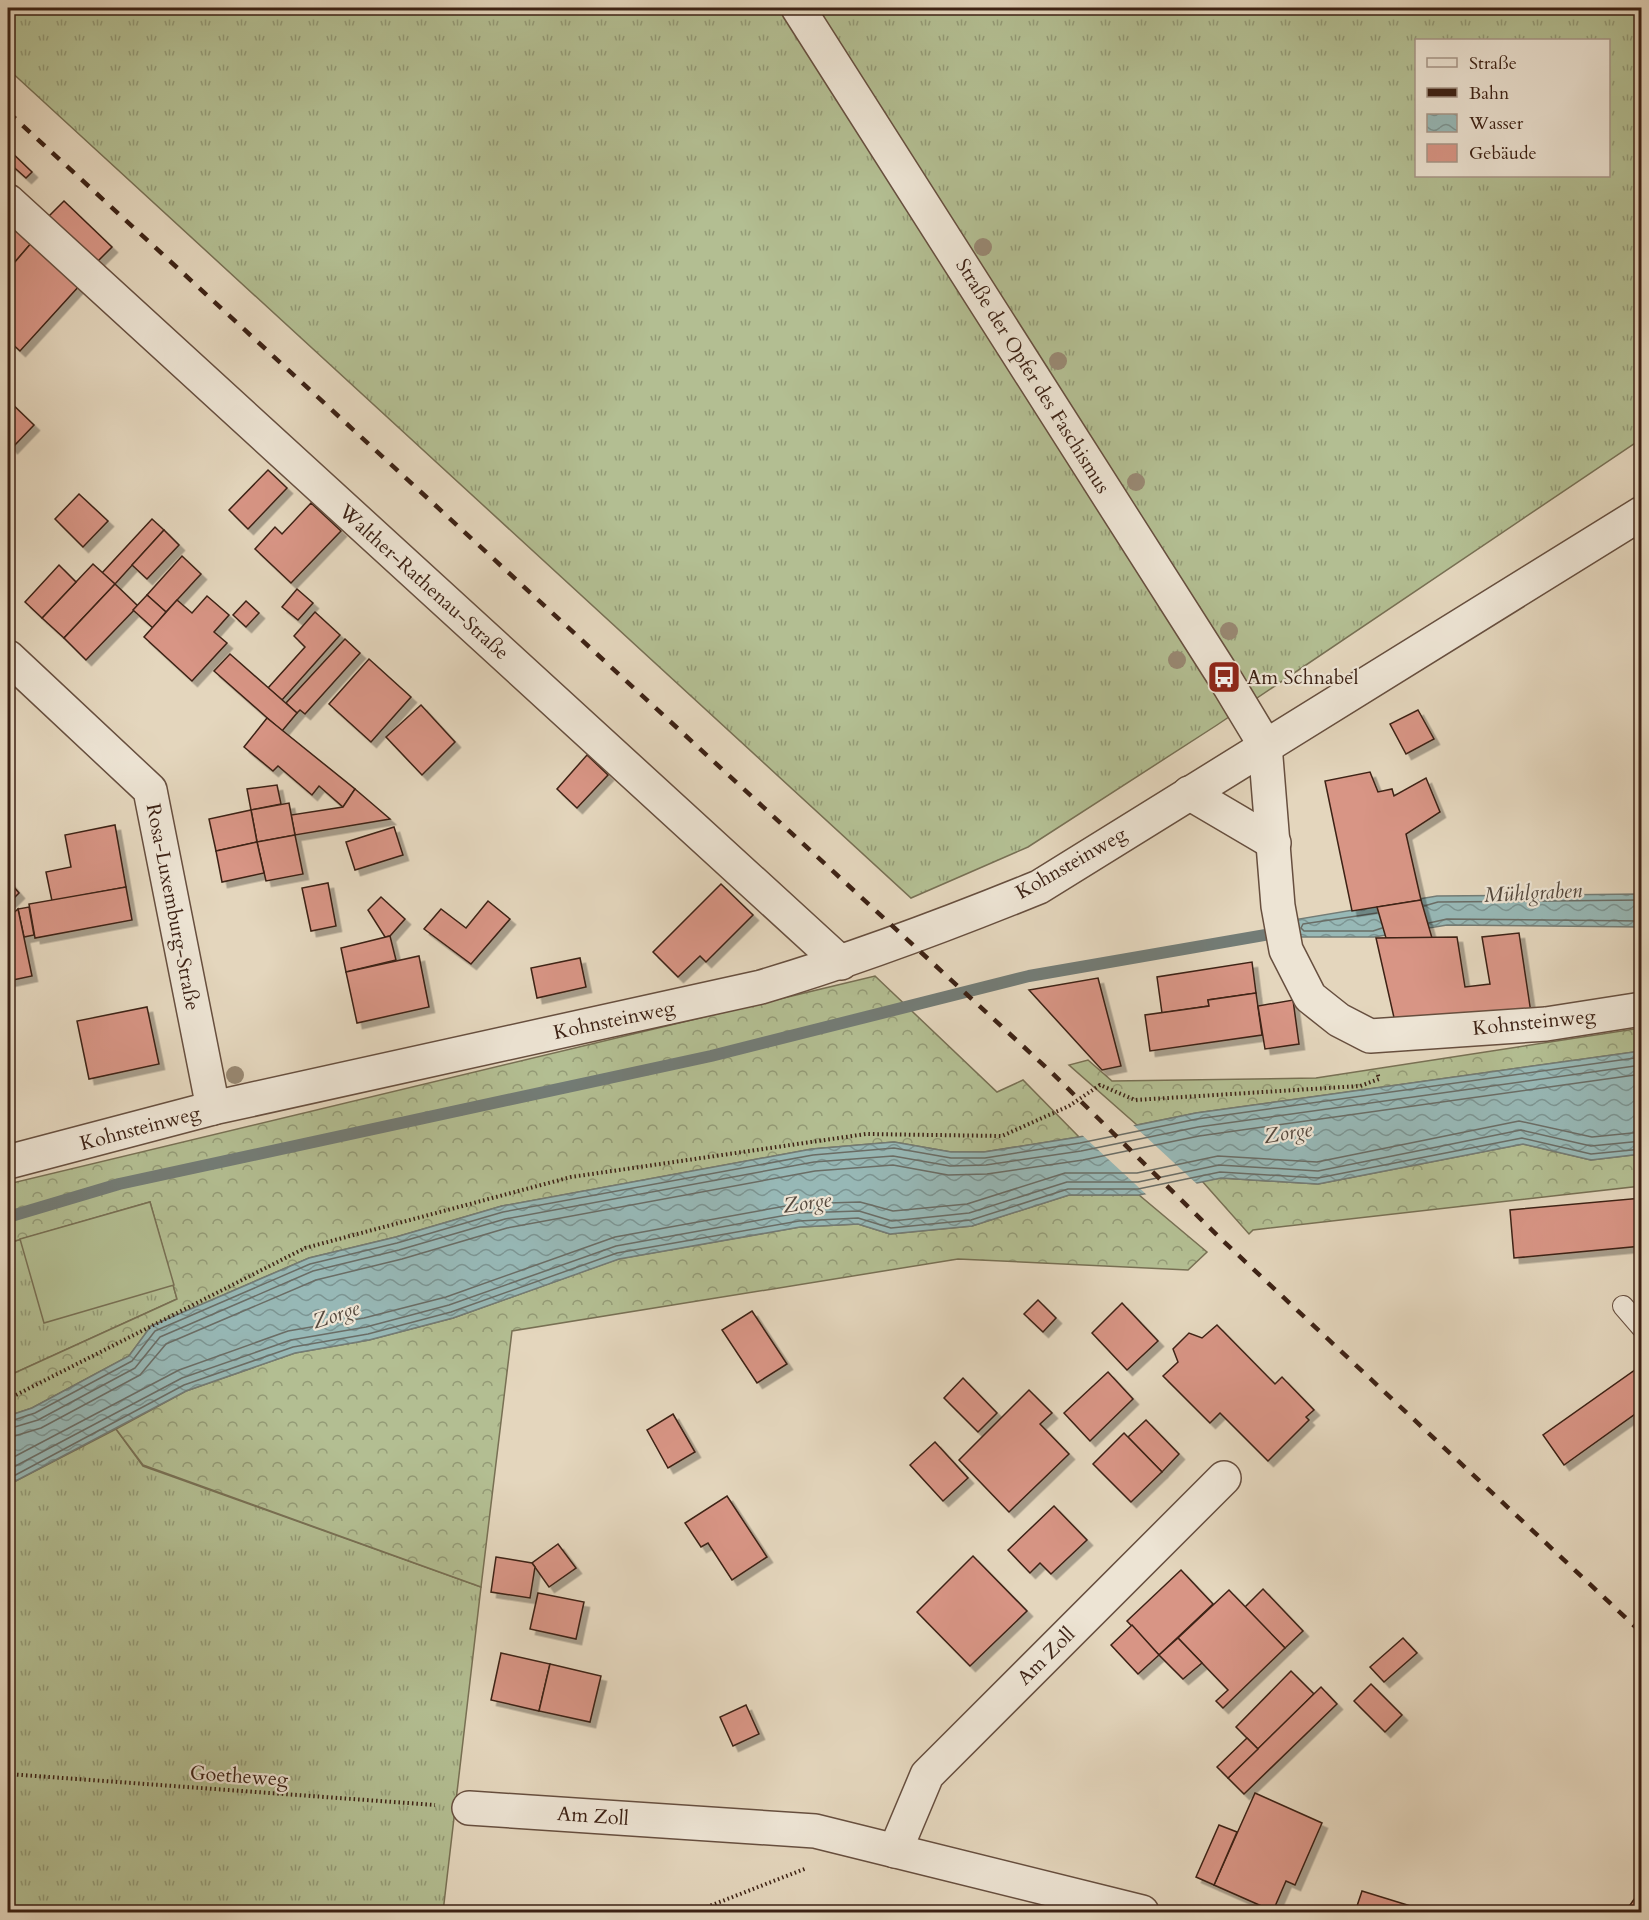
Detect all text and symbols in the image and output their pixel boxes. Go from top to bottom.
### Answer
legend [1415,39,1610,177]
text: Straße [1469,51,1517,76]
text: Bahn [1469,81,1510,106]
text: Wasser [1468,111,1524,136]
text: Gebäude [1469,141,1537,166]
street label: Straße der Opfer des Faschismus [949,253,1117,499]
street label: Walther-Rathenau-Straße [332,498,515,666]
bus stop icon: Am Schnabel [1206,659,1242,695]
place label: Am Schnabel [1247,664,1359,691]
street label: Rosa-Luxemburg-Straße [140,801,206,1013]
street label: Kohnsteinweg [1011,820,1132,906]
water label: Mühlgraben [1483,876,1584,910]
street label: Kohnsteinweg [551,994,678,1046]
street label: Kohnsteinweg [1471,1002,1598,1042]
street label: Kohnsteinweg [77,1099,204,1157]
water label: Zorge [1262,1115,1315,1151]
water label: Zorge [781,1185,834,1221]
water label: Zorge [308,1293,364,1336]
street label: Am Zoll [1011,1621,1081,1691]
street label: Goetheweg [189,1759,290,1793]
street label: Am Zoll [556,1800,630,1832]

